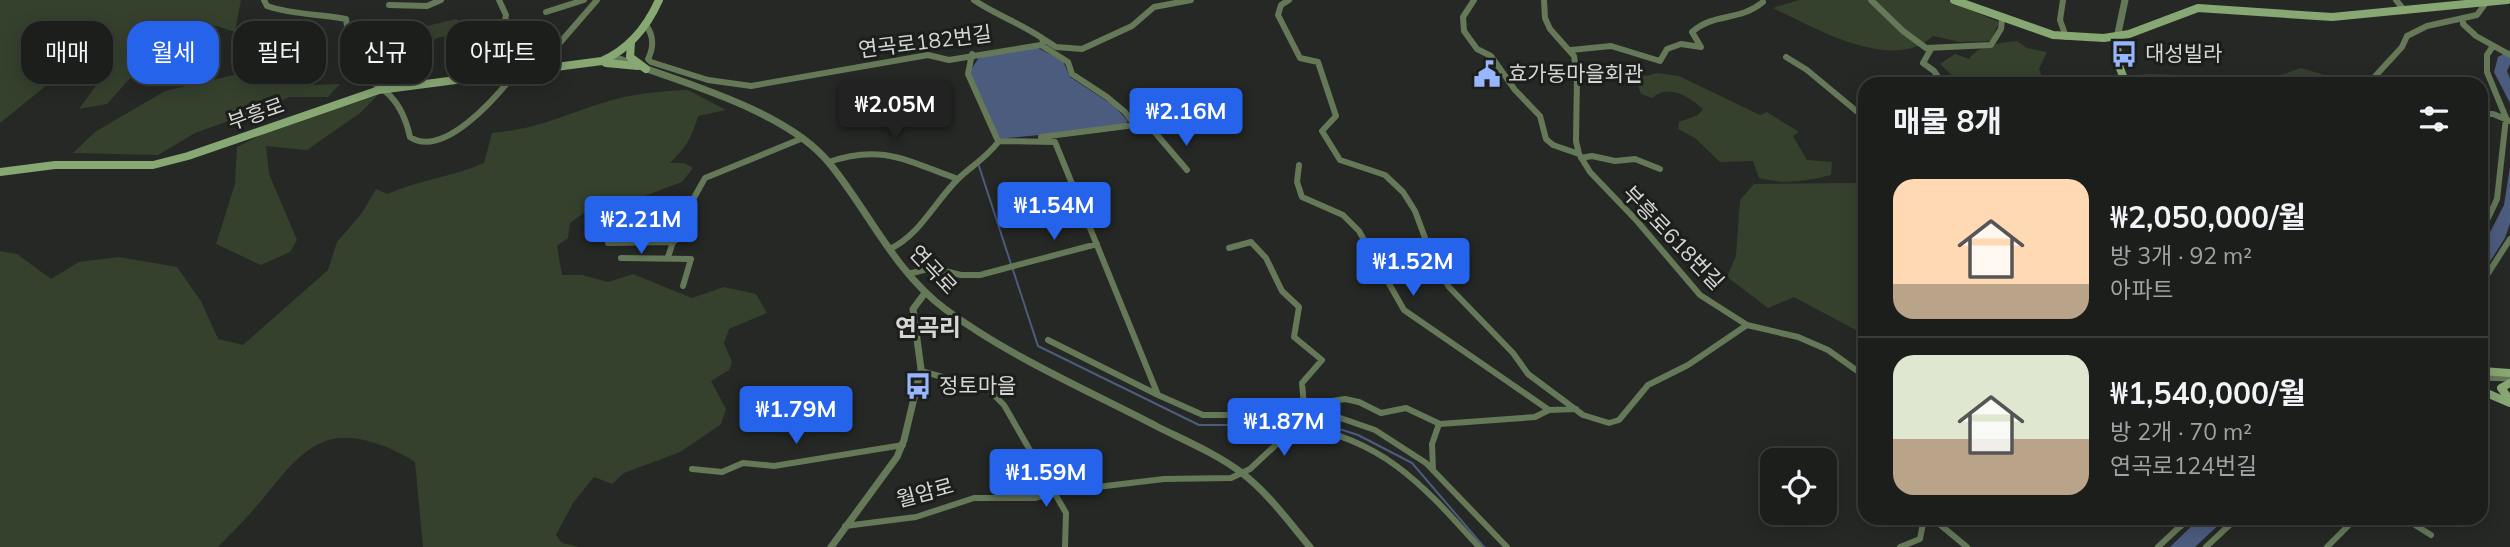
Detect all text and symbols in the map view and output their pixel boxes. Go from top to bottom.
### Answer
street label: 연곡로182번길 [857,20,993,62]
chip: 매매 [21,21,113,84]
chip: 월세 [127,21,219,84]
chip: 필터 [233,21,326,84]
chip: 신규 [340,21,432,84]
chip: 아파트 [446,21,560,84]
bus stop icon: 대성빌라 [2109,39,2139,69]
place label: 대성빌라 [2145,40,2222,66]
public building icon: 효가동마을회관 [1472,59,1502,89]
place label: 효가동마을회관 [1508,60,1643,86]
pin: ₩2.05M [838,82,952,141]
pin: ₩2.16M [1129,88,1243,148]
text: ₩2.05M [855,89,935,118]
street label: 부흥로 [224,91,287,135]
text: ₩2.16M [1146,96,1226,125]
icon: filters [2415,100,2453,138]
text: 매물 8개 [1893,102,2002,140]
street label: 부흥로618번길 [1618,180,1730,295]
pin: ₩1.54M [997,182,1111,242]
text: ₩1.54M [1014,190,1094,219]
pin: ₩2.21M [584,196,698,256]
text: ₩2,050,000/월 [2110,198,2306,236]
text: ₩2.21M [601,204,681,233]
icon: home [1949,207,2033,291]
pin: ₩1.52M [1356,238,1470,298]
street label: 연곡로 [904,239,963,299]
text: 방 3개 · 92 m² [2110,241,2252,270]
text: ₩1.52M [1373,246,1453,275]
text: 아파트 [2110,275,2173,304]
district label: 연곡리 [895,312,961,342]
bus stop icon: 정토마을 [903,371,933,401]
place label: 정토마을 [939,372,1016,398]
text: ₩1,540,000/월 [2110,374,2306,412]
icon: home [1949,383,2033,467]
pin: ₩1.79M [739,386,853,446]
text: ₩1.79M [756,394,836,423]
pin: ₩1.87M [1227,398,1341,458]
text: ₩1.87M [1244,406,1324,435]
text: 방 2개 · 70 m² [2110,417,2252,446]
map controls [1760,448,1837,525]
button: locate [1760,448,1837,525]
pin: ₩1.59M [989,449,1103,509]
text: 연곡로124번길 [2110,451,2257,480]
text: ₩1.59M [1006,457,1086,486]
street label: 월암로 [893,472,956,512]

